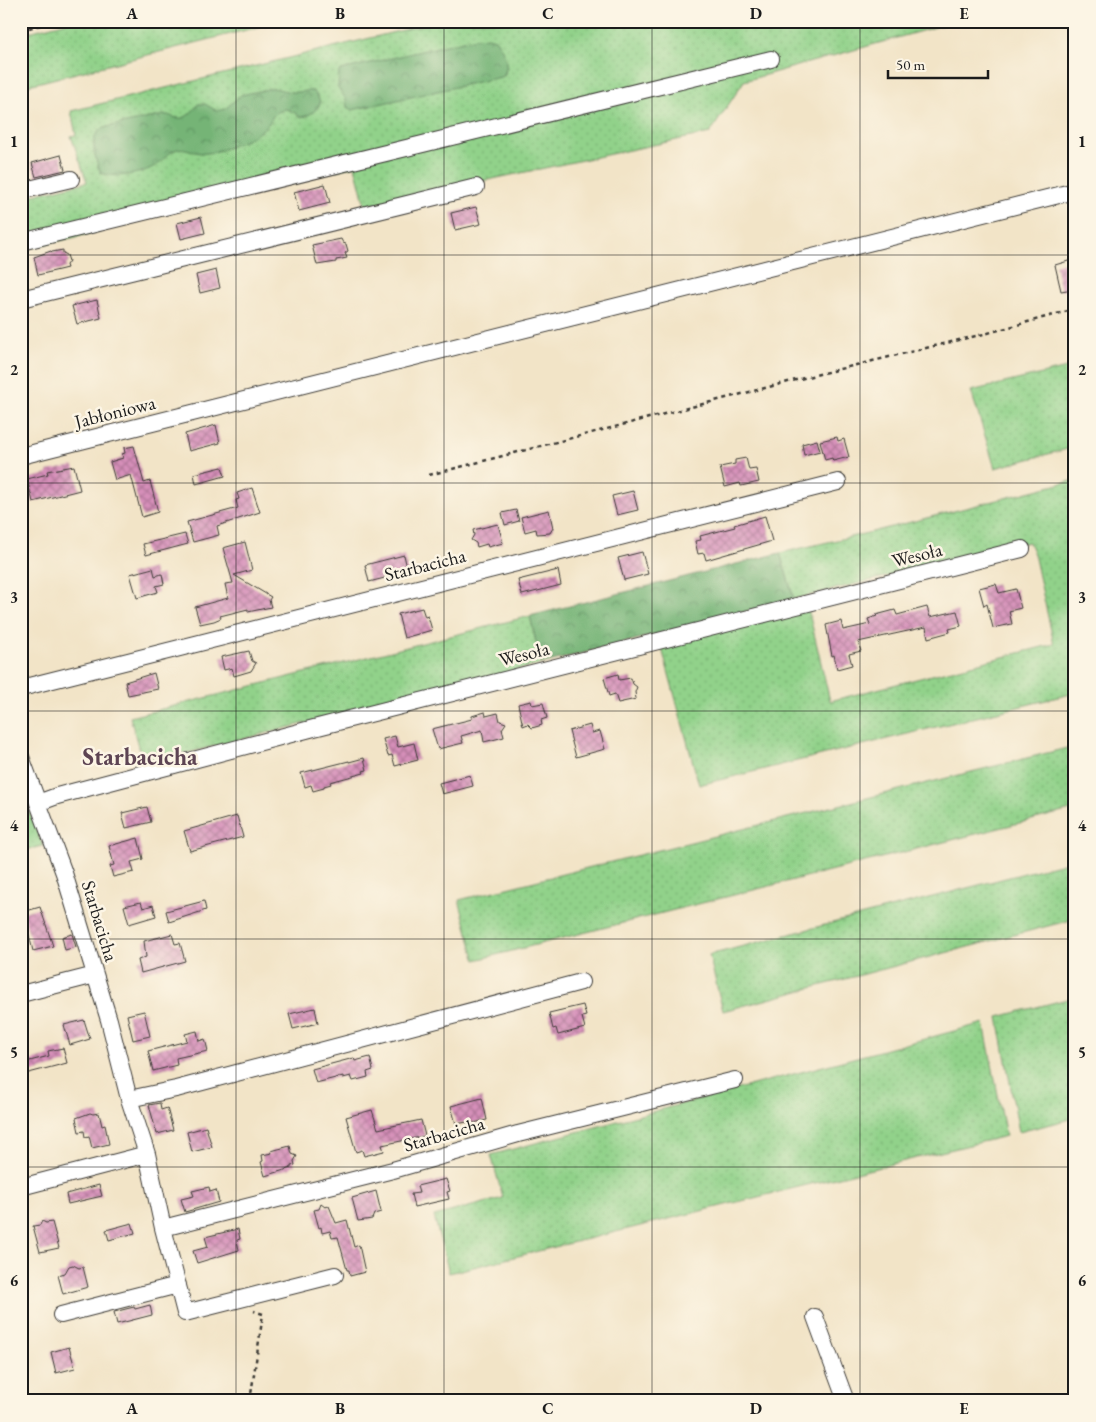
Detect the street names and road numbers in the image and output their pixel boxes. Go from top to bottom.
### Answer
street label: Jabłoniowa [70,390,158,435]
street label: Wesoła [889,537,945,573]
street label: Starbacicha [382,543,469,587]
street label: Wesoła [496,636,552,672]
street label: Starbacicha [76,878,124,965]
street label: Starbacicha [401,1110,488,1157]

